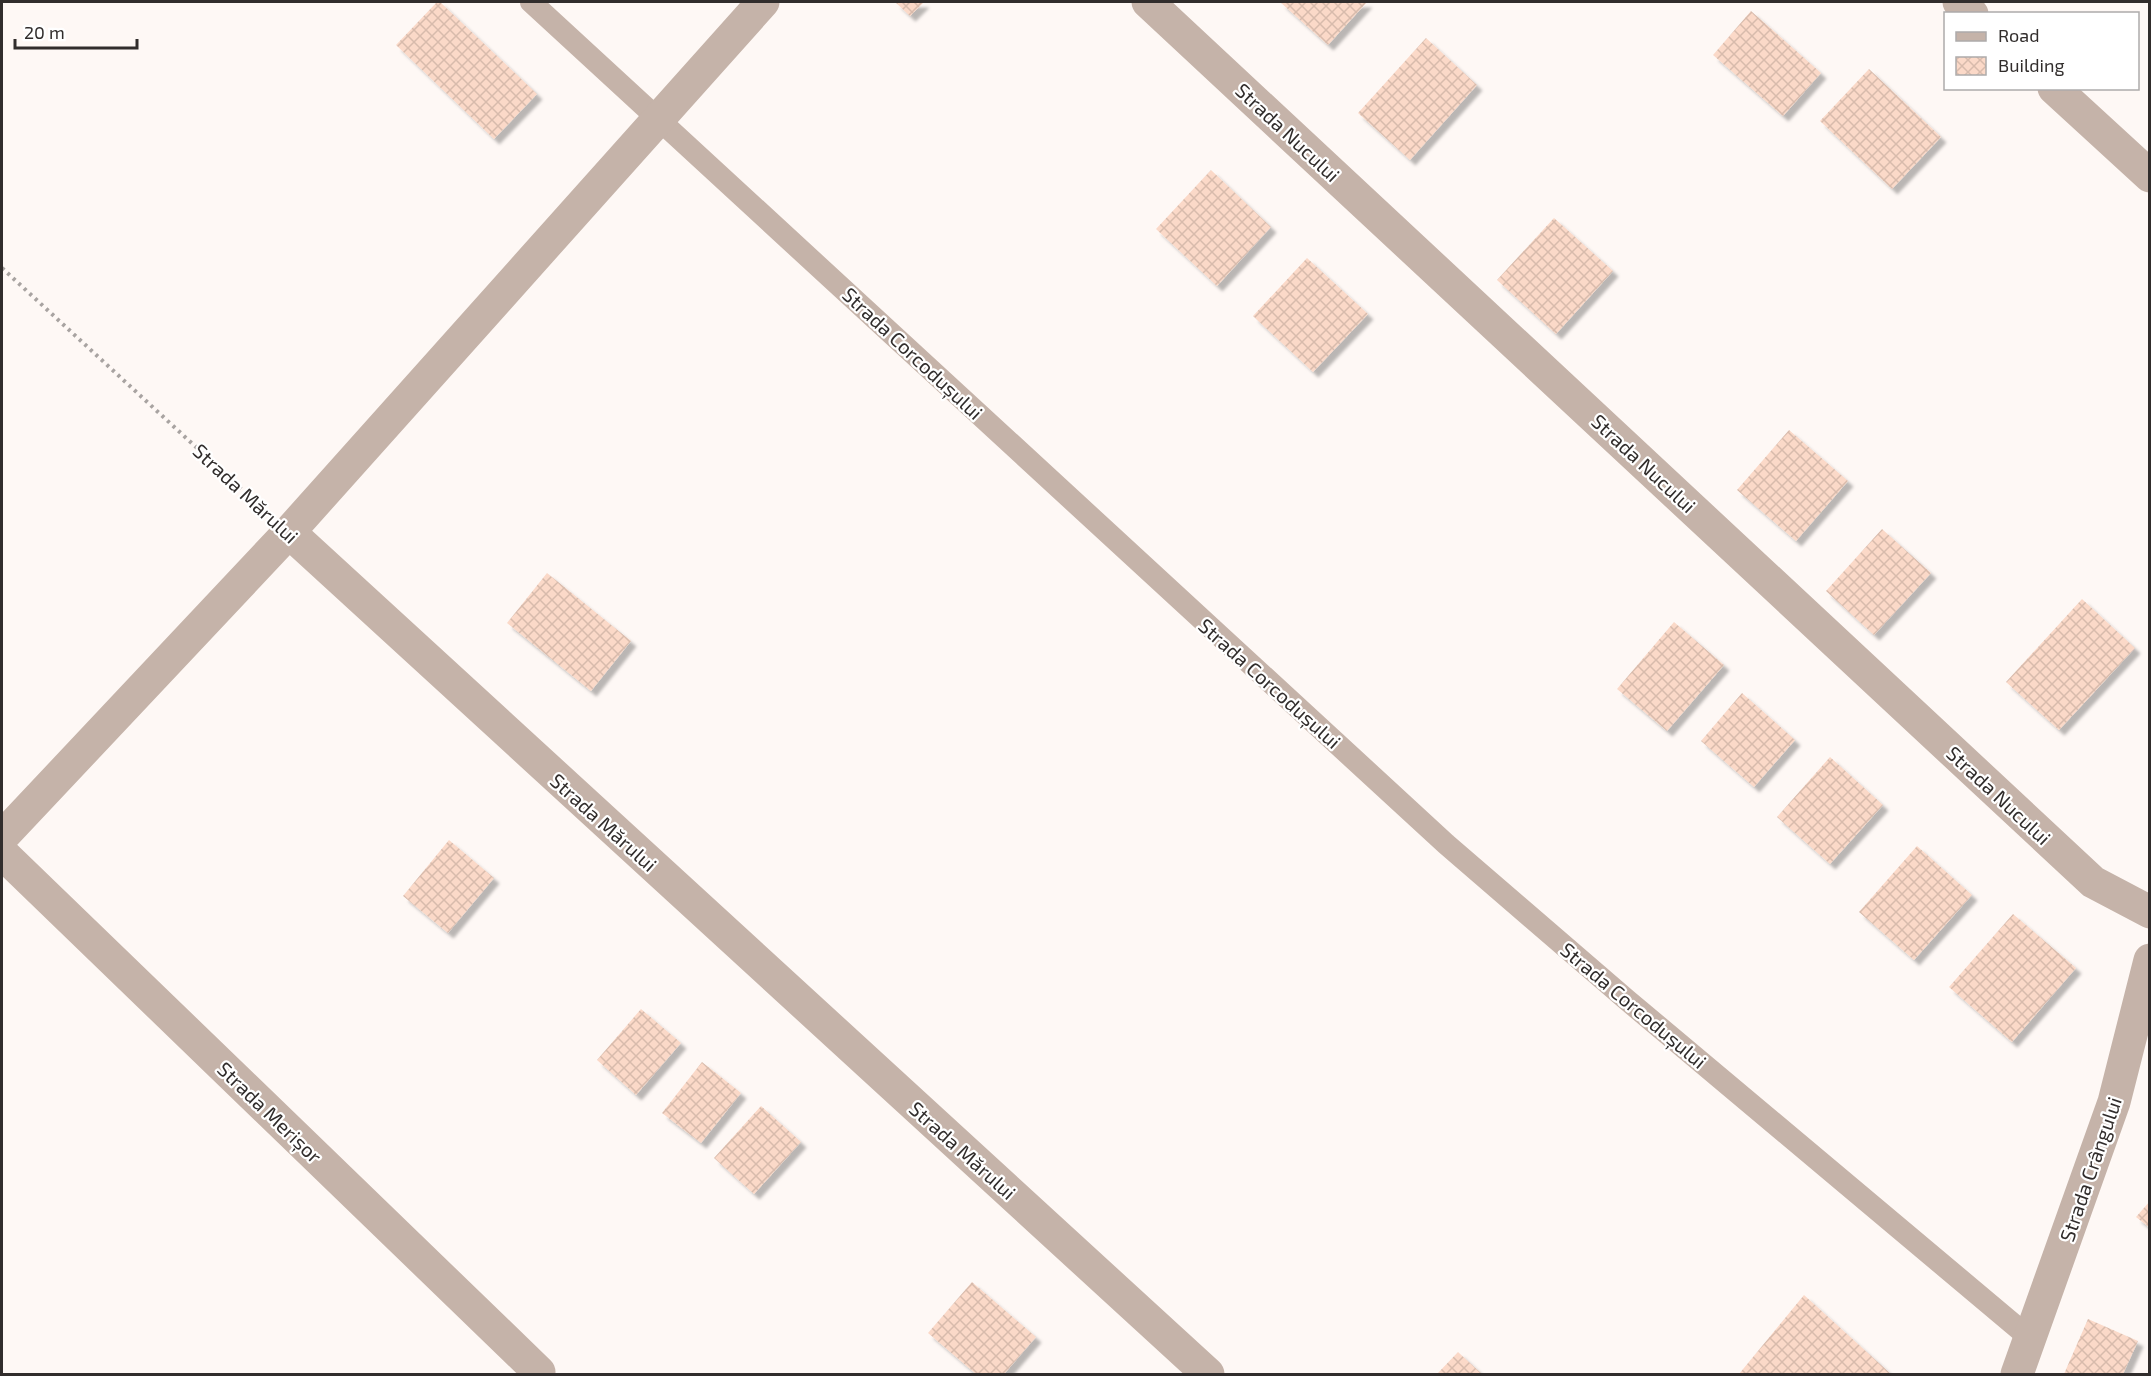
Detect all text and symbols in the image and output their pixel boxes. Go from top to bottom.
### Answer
scale bar [15,12,136,50]
legend [1944,12,2139,90]
text: 20 m [24,21,65,43]
text: Road [1998,24,2039,46]
text: Building [1998,54,2065,76]
street label: Strada Nucului [1231,78,1345,186]
street label: Strada Corcodușului [837,282,988,426]
street label: Strada Nucului [1587,409,1701,517]
street label: Strada Mărului [188,438,304,548]
street label: Strada Corcodușului [1193,613,1346,755]
street label: Strada Nucului [1942,741,2056,849]
street label: Strada Mărului [546,768,662,876]
street label: Strada Corcodușului [1555,937,1712,1074]
street label: Strada Merișor [212,1056,327,1169]
street label: Strada Crângului [2054,1093,2126,1245]
street label: Strada Mărului [905,1096,1021,1204]

